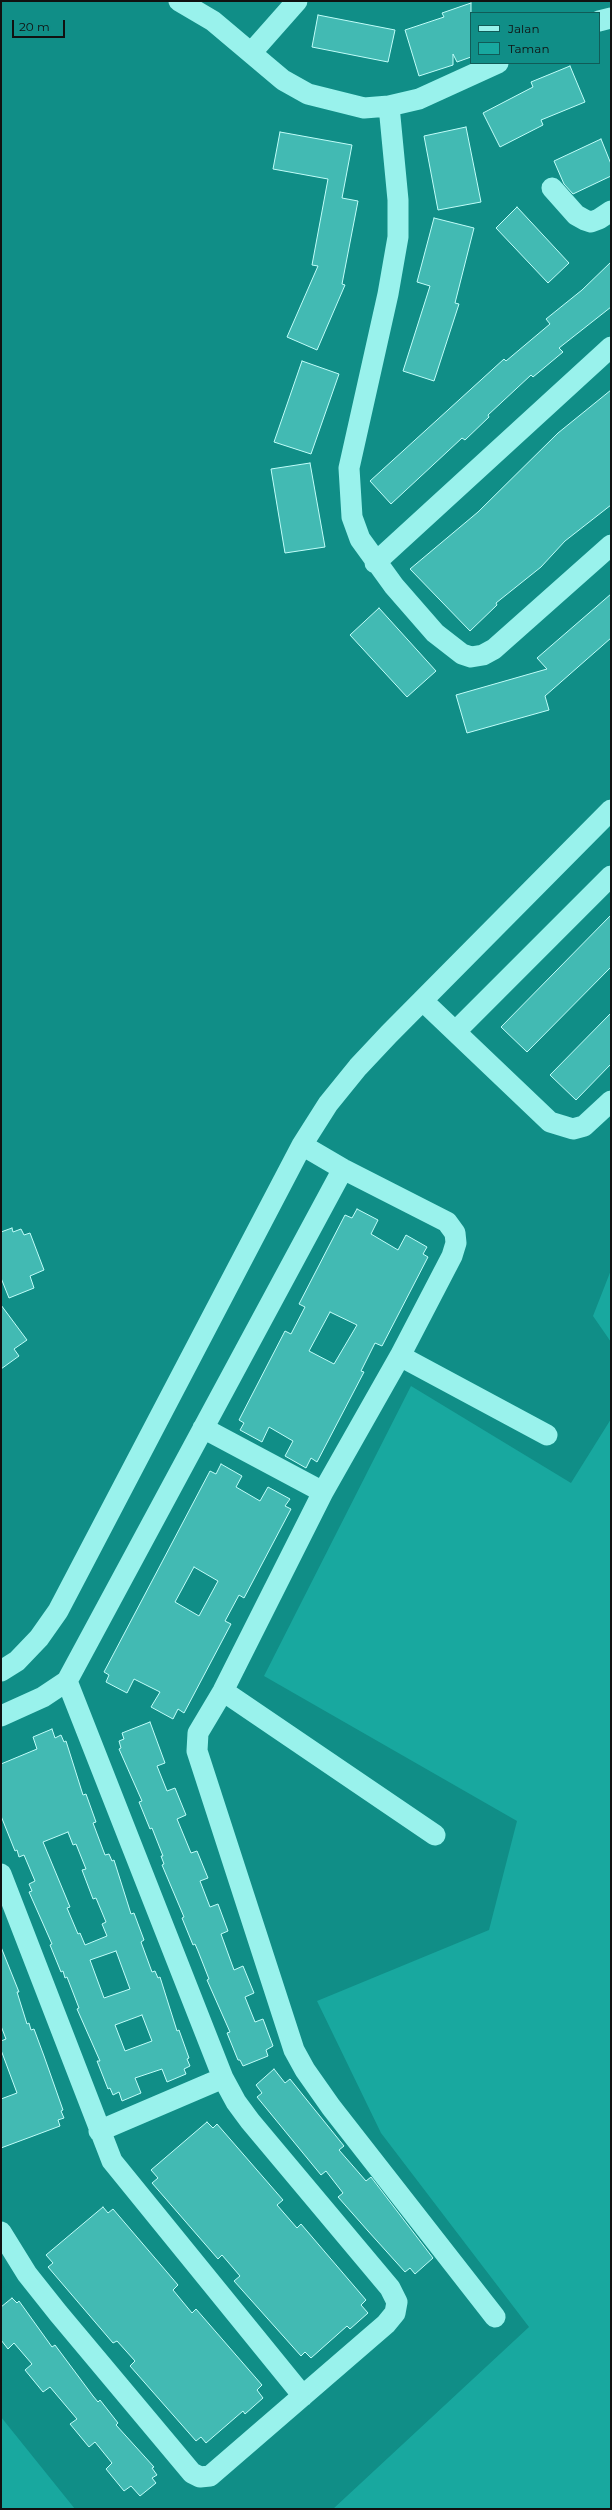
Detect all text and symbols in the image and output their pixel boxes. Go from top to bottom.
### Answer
scale bar [14,12,67,38]
legend [470,12,600,64]
text: 20 m [19,19,50,34]
text: Jalan [508,21,540,36]
text: Taman [508,41,550,56]

